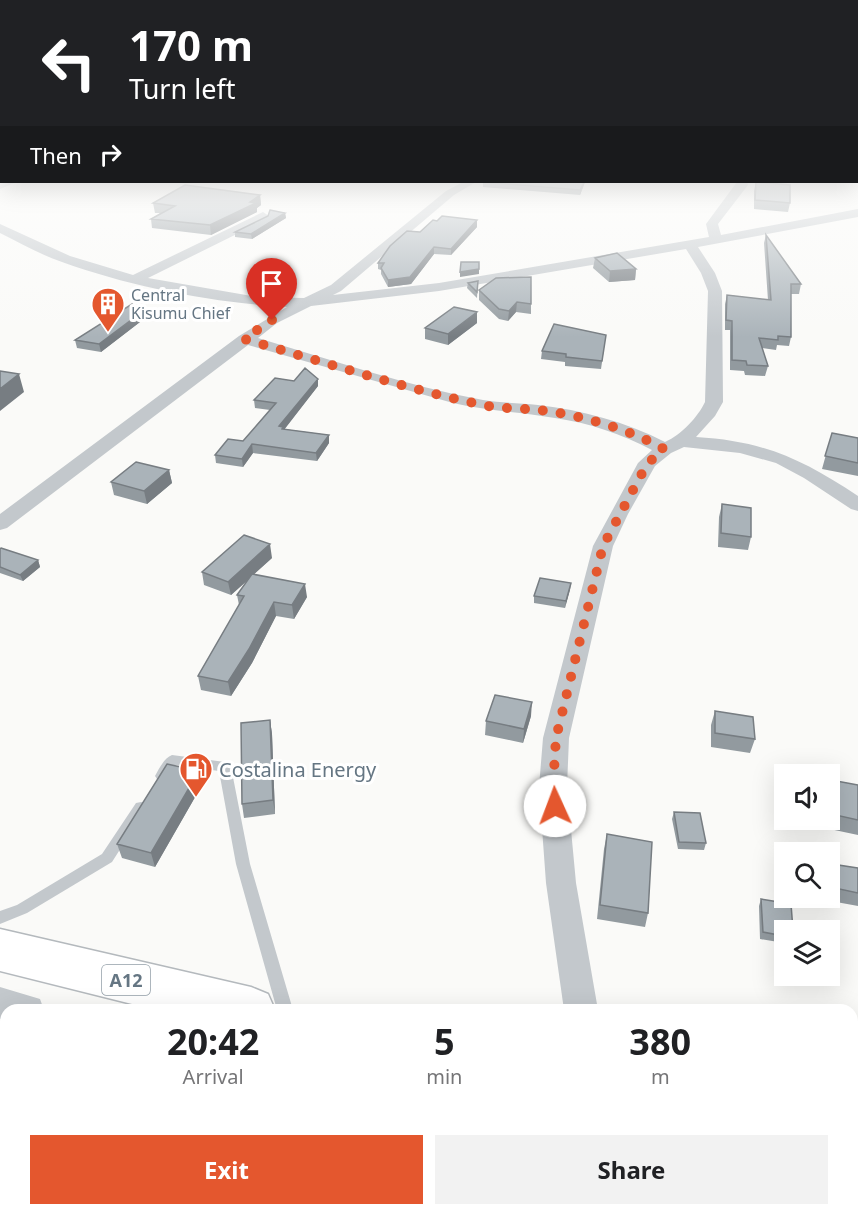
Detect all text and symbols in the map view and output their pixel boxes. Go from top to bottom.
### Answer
text: 170 m [129,16,253,73]
icon: left [30,24,108,102]
text: Turn left [129,70,235,107]
icon: right [94,138,127,171]
text: Then [30,140,82,170]
pin [246,258,297,320]
icon: arrive [255,267,288,300]
place label: Central Kisumu Chief [131,284,232,324]
building icon: Central Kisumu Chief [90,286,126,333]
fuel station icon: Costalina Energy [178,751,214,798]
place label: Costalina Energy [219,756,377,783]
map controls [774,764,840,986]
button: sound [774,764,840,830]
position arrow [523,774,587,838]
button: search [774,842,840,908]
button: layers [774,920,840,986]
road number: A12 [102,965,150,995]
text: 20:42 [167,1017,259,1066]
text: 5 [434,1017,455,1066]
text: 380 [629,1017,691,1066]
text: Arrival [183,1063,244,1090]
text: min [426,1063,462,1090]
text: m [651,1063,670,1090]
button: Exit [30,1135,423,1204]
button: Share [435,1135,828,1204]

